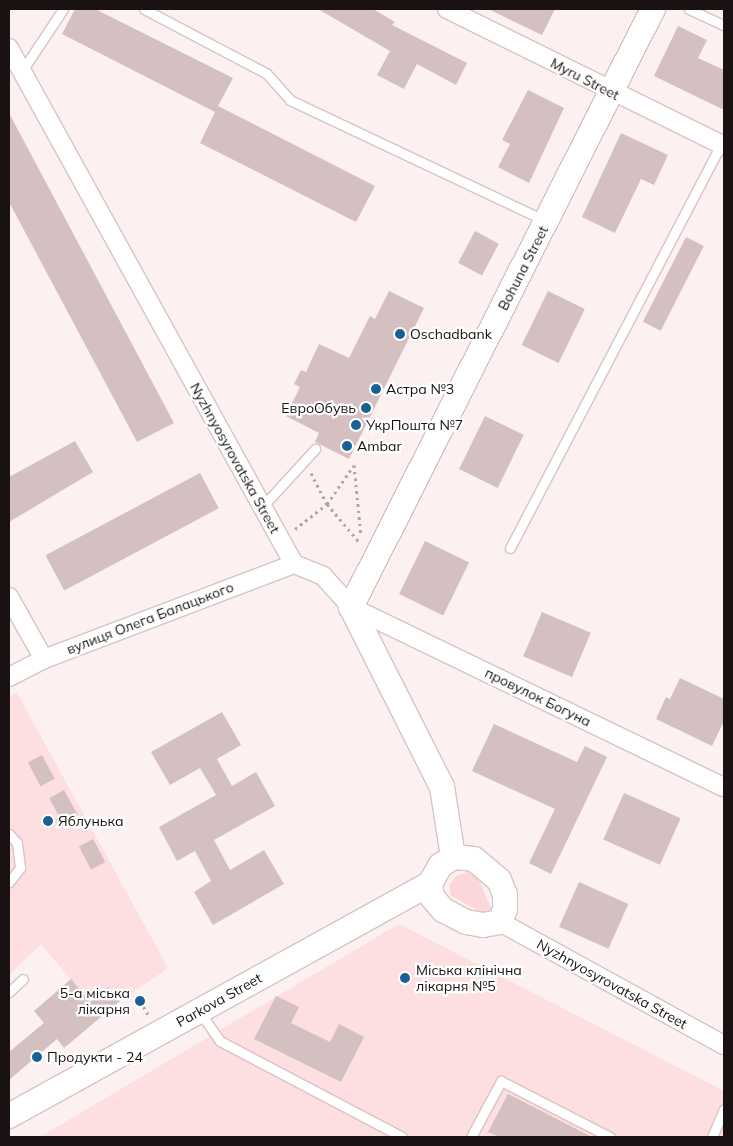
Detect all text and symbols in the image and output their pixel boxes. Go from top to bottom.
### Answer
street label: Myru Street [548,54,622,104]
street label: Bohuna Street [494,223,552,313]
place label: Oschadbank [410,326,492,342]
marker: Oschadbank [394,328,406,340]
street label: Nyzhnyosyrovatska Street [187,380,283,536]
place label: Астра №3 [386,381,454,397]
marker: Астра №3 [370,383,382,395]
place label: ЕвроОбувь [281,400,356,416]
marker: ЕвроОбувь [360,402,372,414]
place label: УкрПошта №7 [366,417,463,433]
marker: УкрПошта №7 [350,419,362,431]
place label: Ambar [357,438,401,454]
marker: Ambar [341,440,353,452]
street label: вулиця Олега Балацького [64,578,236,658]
street label: провулок Богуна [482,664,594,730]
place label: Яблунька [58,813,124,829]
marker: Яблунька [42,815,54,827]
street label: Nyzhnyosyrovatska Street [534,936,690,1032]
place label: Міська клінічна лікарня №5 [416,962,522,994]
street label: Parkova Street [173,970,265,1030]
marker: Міська клінічна лікарня №5 [398,971,412,985]
place label: 5-а міська лікарня [60,985,130,1018]
marker: 5-а міська лікарня [134,995,146,1007]
place label: Продукти - 24 [47,1049,143,1065]
marker: Продукти - 24 [31,1051,43,1063]

